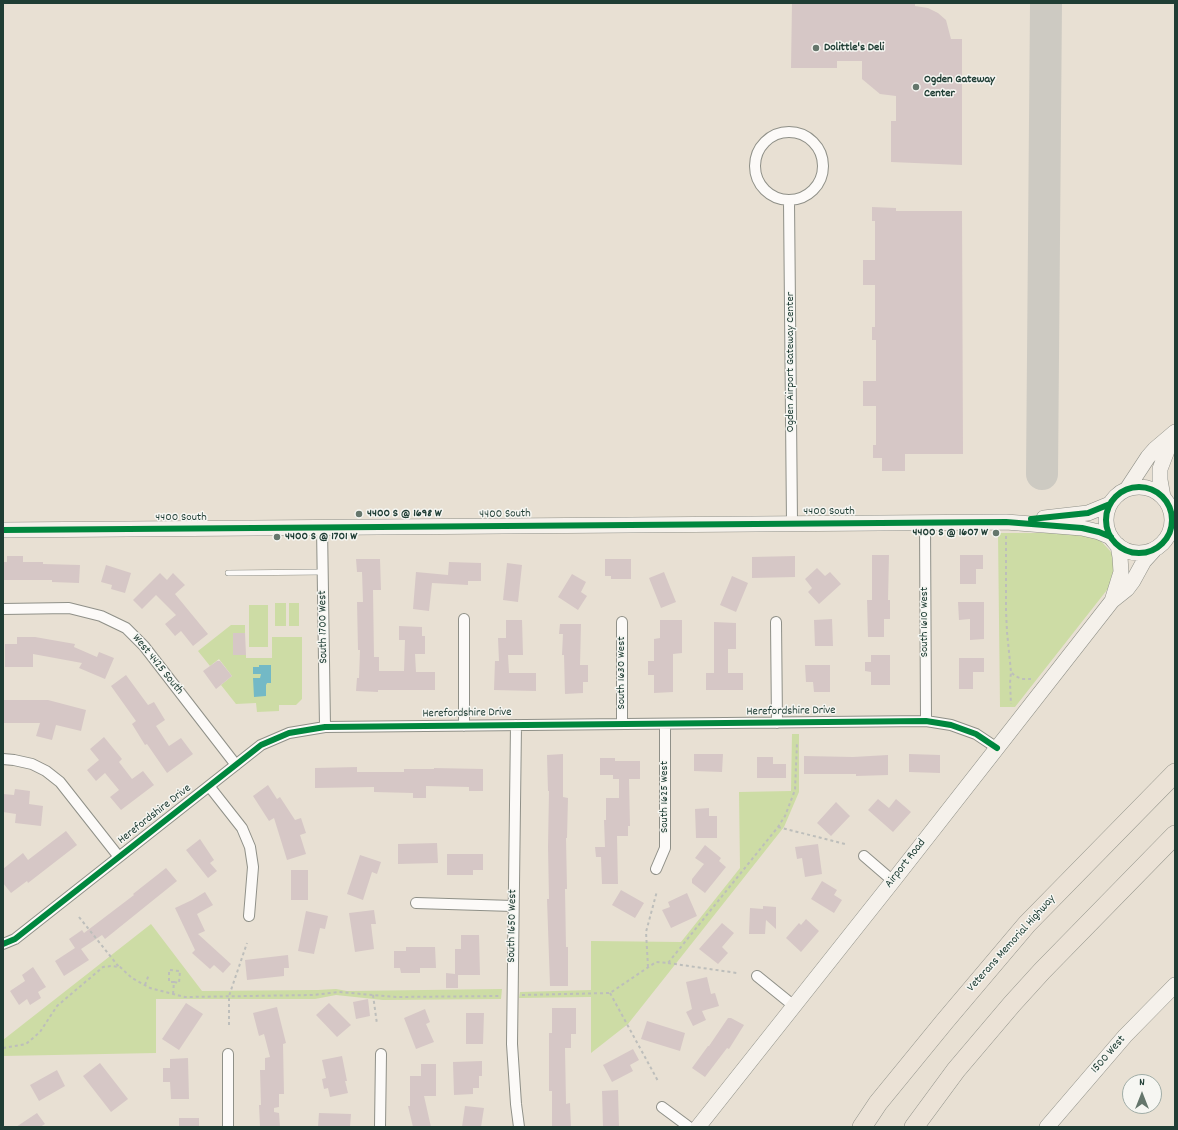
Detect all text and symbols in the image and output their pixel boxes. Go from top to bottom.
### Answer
place label: Dolittle's Deli [824,41,884,55]
marker: Dolittle's Deli [811,43,821,53]
place label: Ogden Gateway Center [924,73,995,101]
marker: Ogden Gateway Center [911,82,921,92]
street label: Ogden Airport Gateway Center [784,292,798,432]
street label: 4400 South [803,505,855,519]
place label: 4400 S @ 1698 W [367,507,442,521]
street label: 4400 South [479,507,531,523]
marker: 4400 S @ 1698 W [354,509,364,519]
street label: 4400 South [155,511,207,525]
place label: 4400 S @ 1607 W [913,526,988,540]
marker: 4400 S @ 1607 W [991,528,1001,538]
place label: 4400 S @ 1701 W [285,530,357,544]
marker: 4400 S @ 1701 W [272,532,282,542]
street label: South 1610 West [918,587,932,657]
street label: South 1700 West [316,590,332,664]
street label: West 4425 South [128,632,186,698]
street label: South 1630 West [615,636,629,710]
street label: Herefordshire Drive [746,704,836,720]
street label: Herefordshire Drive [422,706,512,722]
street label: South 1625 West [658,761,672,833]
street label: Herefordshire Drive [115,782,195,848]
street label: Airport Road [882,837,930,891]
street label: South 1650 West [505,889,521,963]
street label: Veterans Memorial Highway [965,893,1059,995]
street label: 1500 West [1089,1033,1129,1077]
north arrow [1122,1074,1162,1114]
text: N [1139,1075,1145,1091]

